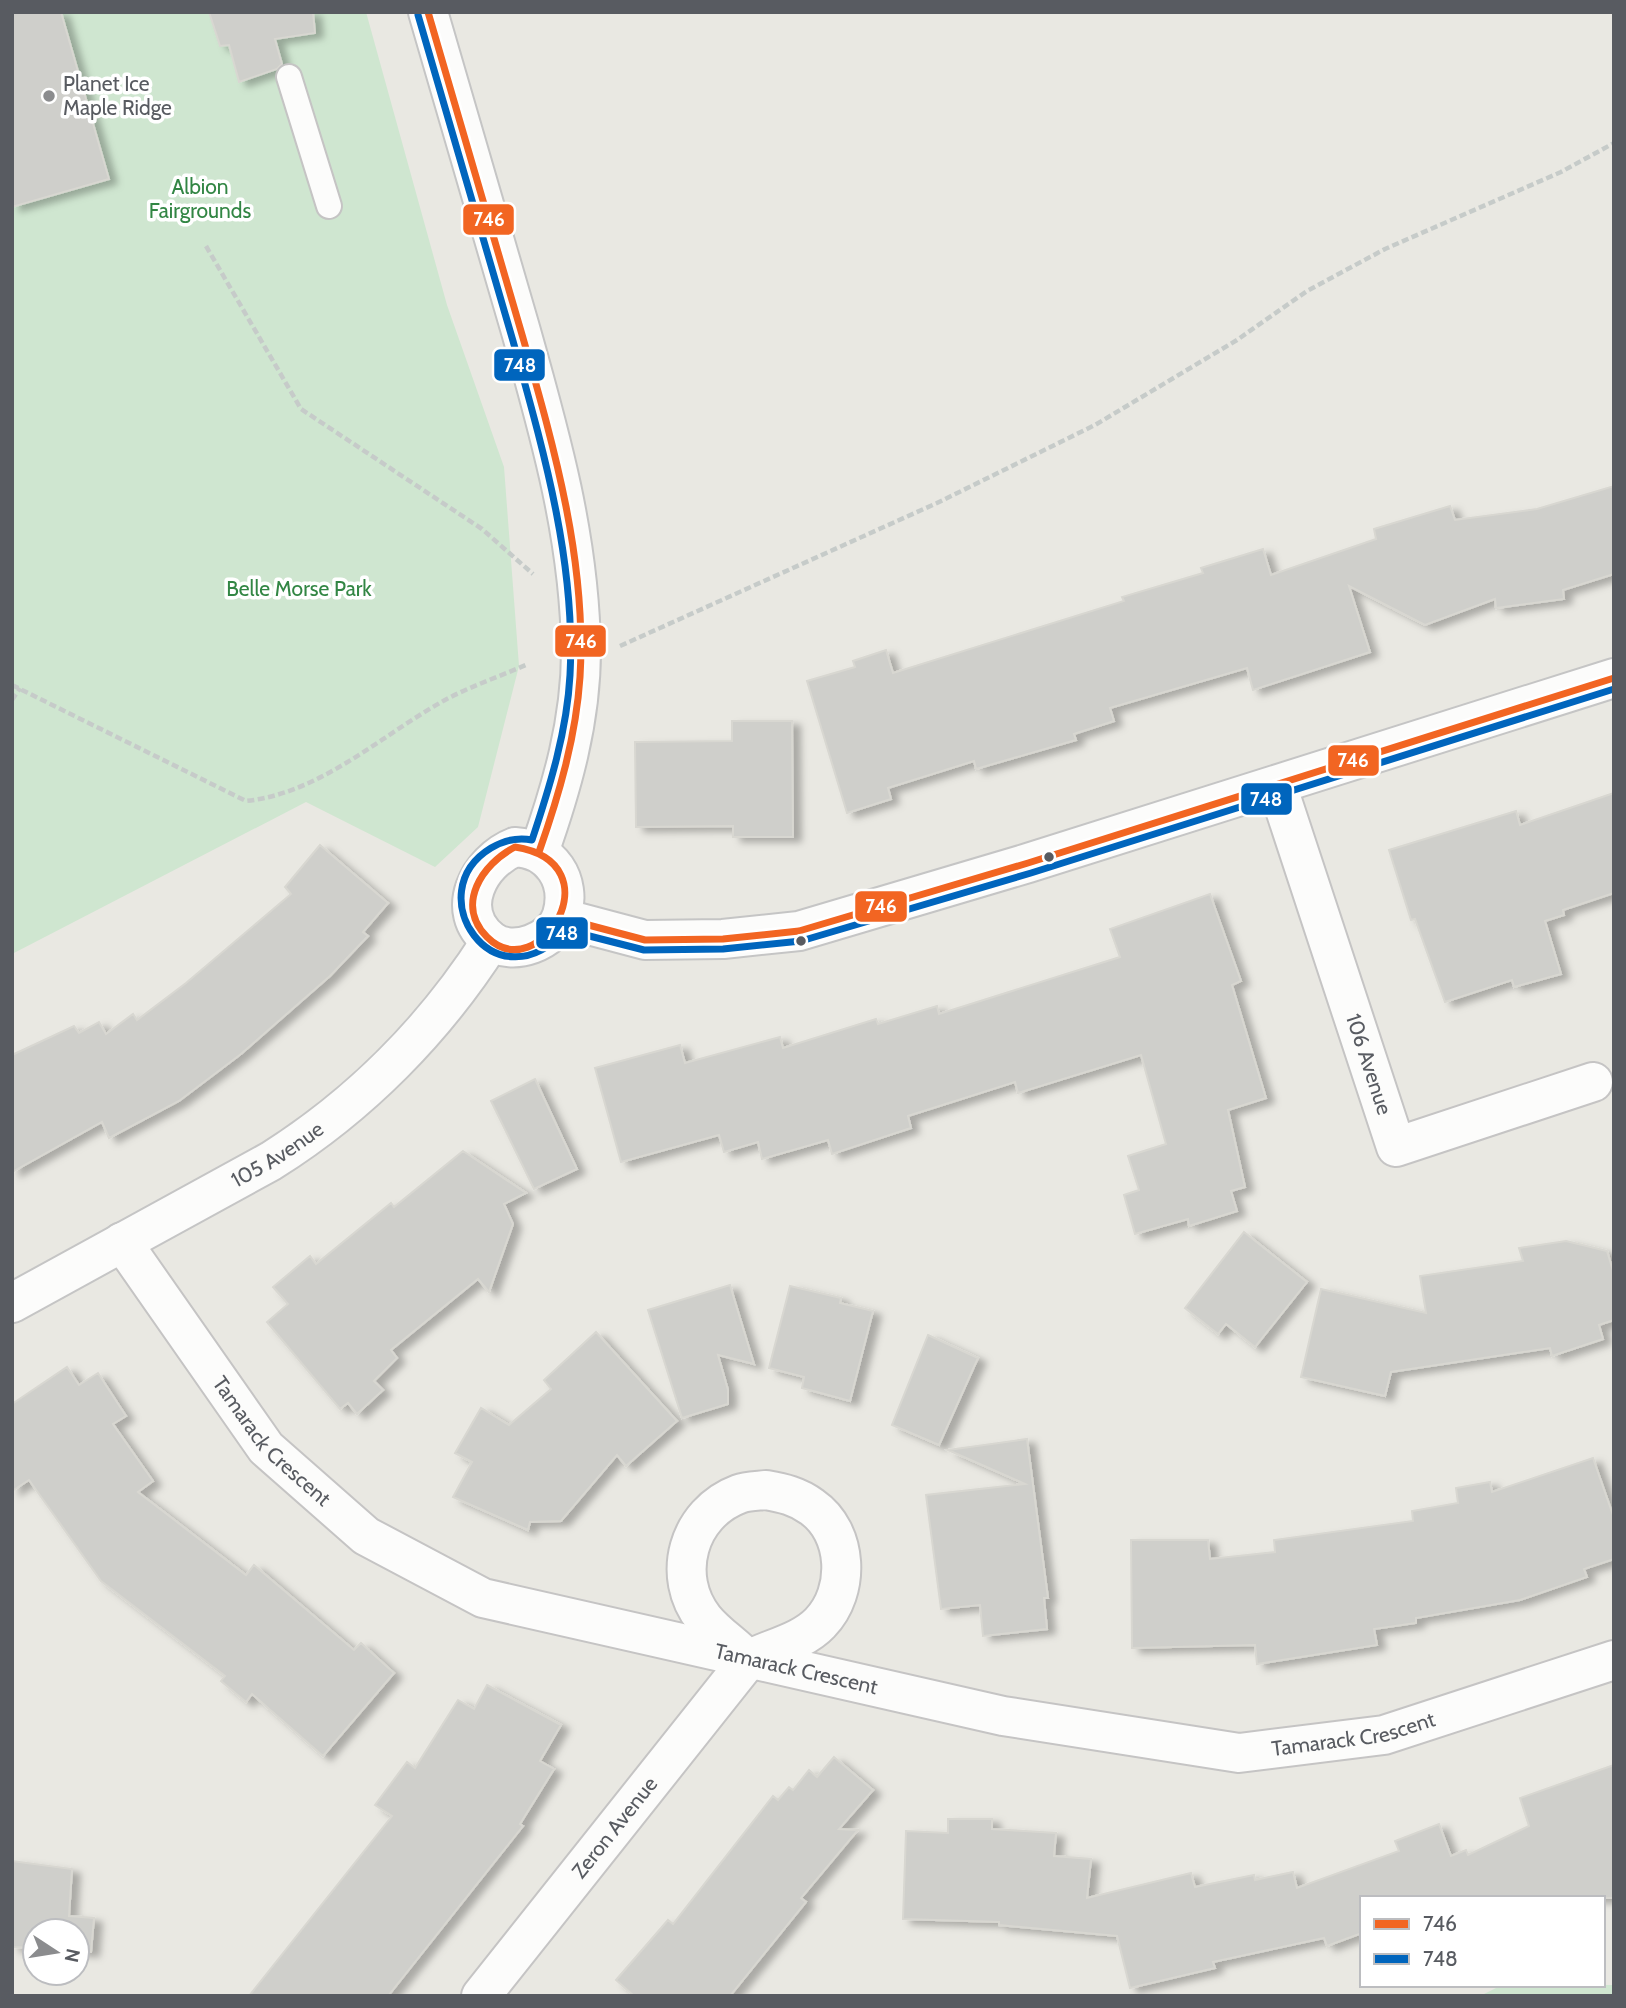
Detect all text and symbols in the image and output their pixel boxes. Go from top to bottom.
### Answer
place label: Planet Ice Maple Ridge [63,71,172,120]
marker: Planet Ice Maple Ridge [41,88,57,104]
park label: Albion Fairgrounds [149,174,251,223]
line badge: 746 [462,203,515,236]
text: 746 [473,208,505,231]
line badge: 748 [493,348,546,382]
text: 748 [504,354,536,377]
park label: Belle Morse Park [226,576,372,601]
line badge: 746 [554,624,607,658]
text: 746 [565,630,597,653]
line badge: 746 [1327,744,1380,777]
text: 746 [1337,749,1369,772]
line badge: 748 [1240,782,1293,816]
text: 748 [1250,788,1282,811]
unlabelled marker [1042,850,1056,864]
line badge: 746 [854,890,908,923]
text: 746 [865,895,897,918]
line badge: 748 [535,916,589,950]
text: 748 [546,922,578,945]
unlabelled marker [794,934,808,948]
street label: 106 Avenue [1341,1010,1398,1118]
street label: 105 Avenue [227,1116,328,1192]
street label: Tamarack Crescent [208,1371,336,1511]
street label: Tamarack Crescent [712,1638,880,1699]
street label: Tamarack Crescent [1270,1706,1438,1761]
street label: Zeron Avenue [566,1771,662,1883]
legend [1360,1896,1605,1987]
text: 746 [1423,1911,1457,1936]
north arrow [21,1917,91,1987]
text: N [59,1946,85,1964]
text: 748 [1423,1946,1458,1971]

